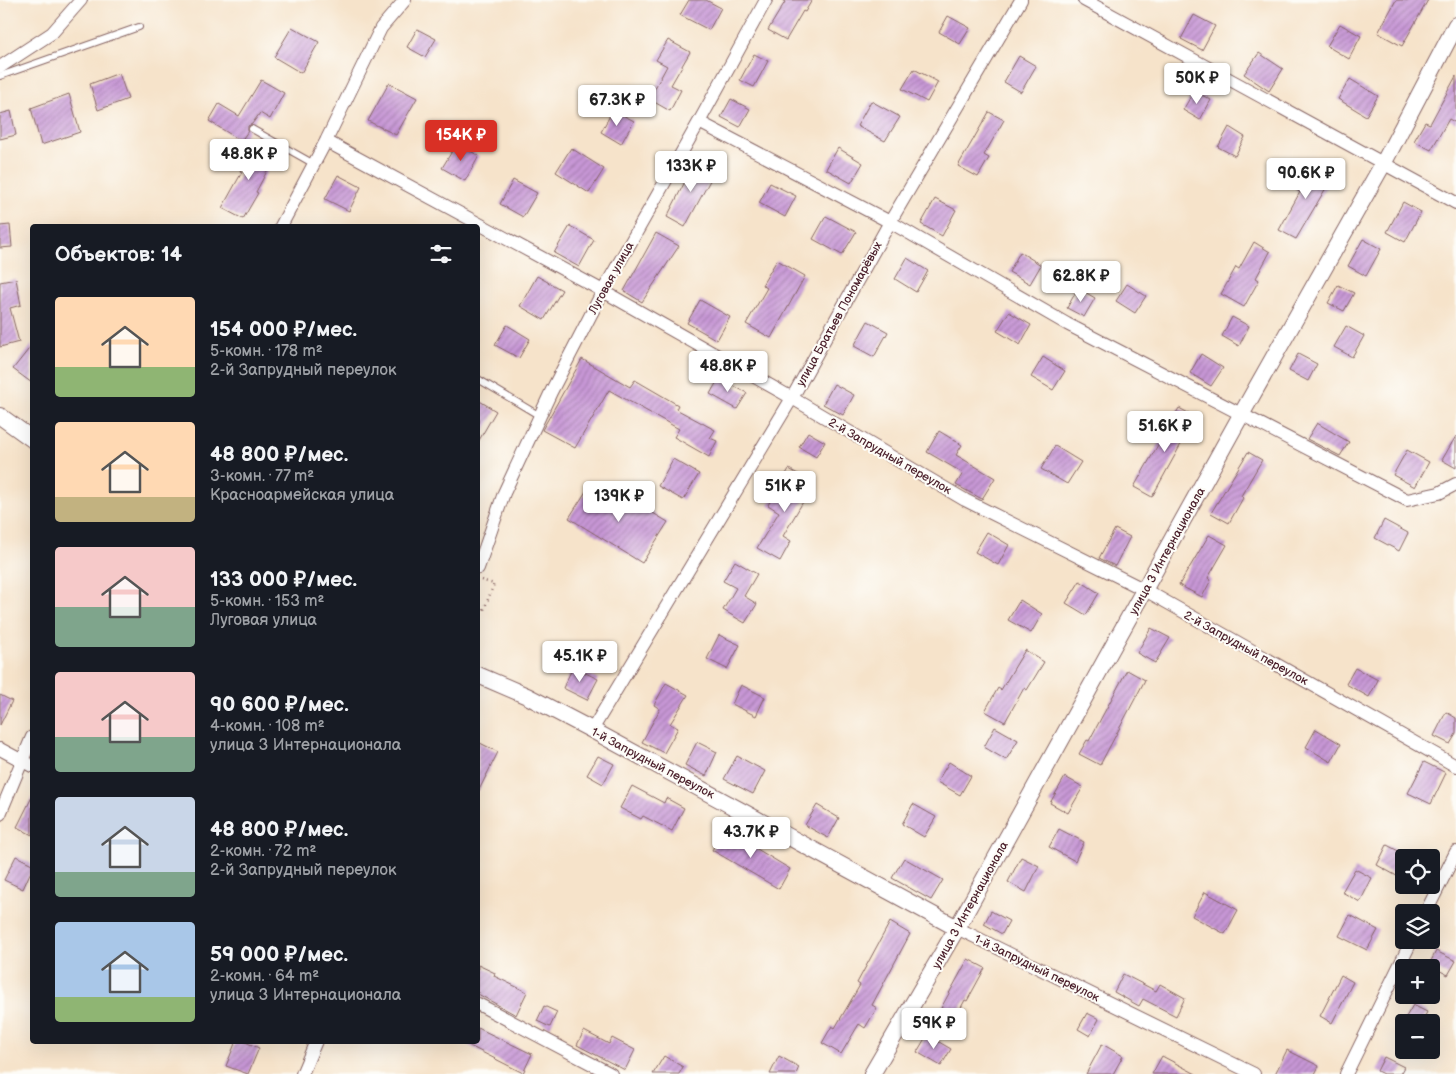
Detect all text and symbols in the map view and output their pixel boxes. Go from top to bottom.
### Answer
pin: 50K ₽ [1162,62,1232,105]
text: 50K ₽ [1175,69,1219,88]
pin: 67.3K ₽ [571,84,663,127]
text: 67.3K ₽ [589,91,645,110]
pin: 154K ₽ [420,120,502,162]
text: 154K ₽ [436,126,486,145]
pin: 48.8K ₽ [203,138,295,181]
text: 48.8K ₽ [221,145,277,164]
pin: 133K ₽ [650,150,732,193]
text: 133K ₽ [666,157,716,176]
pin: 90.6K ₽ [1260,158,1352,200]
text: 90.6K ₽ [1277,164,1335,183]
street label: Луговая улица [585,239,637,318]
street label: улица Братьев Пономарёвых [793,239,886,389]
icon: filters [427,240,455,268]
text: Объектов: 14 [55,242,182,267]
pin: 62.8K ₽ [1035,260,1127,303]
text: 62.8K ₽ [1053,267,1109,286]
icon: home [95,317,155,377]
text: 154 000 ₽/мес. [210,317,357,342]
text: 5-комн. · 178 m² [210,342,323,361]
pin: 48.8K ₽ [682,350,774,393]
text: 48.8K ₽ [700,357,756,376]
text: 2-й Запрудный переулок [210,361,396,380]
pin: 51.6K ₽ [1119,410,1211,453]
street label: 2-й Запрудный переулок [825,415,955,498]
text: 51.6K ₽ [1138,417,1192,436]
icon: home [95,442,155,502]
text: 48 800 ₽/мес. [210,442,348,467]
text: 3-комн. · 77 m² [210,467,314,486]
pin: 51K ₽ [750,470,820,513]
text: 51K ₽ [765,477,805,496]
pin: 139K ₽ [578,480,660,523]
street label: улица 3 Интернационала [1126,485,1209,618]
text: Красноармейская улица [210,486,394,505]
text: 139K ₽ [594,487,644,506]
icon: home [95,567,155,627]
text: 133 000 ₽/мес. [210,567,357,592]
text: 5-комн. · 153 m² [210,592,324,611]
street label: 2-й Запрудный переулок [1181,608,1311,689]
text: Луговая улица [210,611,317,630]
pin: 45.1K ₽ [534,640,626,683]
text: 45.1K ₽ [553,647,607,666]
icon: home [95,692,155,752]
text: 90 600 ₽/мес. [210,692,349,717]
text: 4-комн. · 108 m² [210,717,325,736]
street label: 1-й Запрудный переулок [589,725,717,803]
text: улица 3 Интернационала [210,736,401,755]
pin: 43.7K ₽ [705,816,797,859]
icon: home [95,817,155,877]
text: 48 800 ₽/мес. [210,817,348,842]
text: 43.7K ₽ [723,823,779,842]
street label: улица 3 Интернационала [929,839,1012,972]
text: 2-комн. · 72 m² [210,842,316,861]
map controls [1395,849,1440,1059]
button: locate [1395,849,1440,894]
text: 2-й Запрудный переулок [210,861,396,880]
button: layers [1395,904,1440,949]
street label: 1-й Запрудный переулок [972,932,1102,1006]
icon: home [95,942,155,1002]
text: 59 000 ₽/мес. [210,942,348,967]
button: + [1395,959,1440,1004]
text: 2-комн. · 64 m² [210,967,319,986]
text: улица 3 Интернационала [210,986,401,1005]
pin: 59K ₽ [899,1008,969,1050]
text: 59K ₽ [912,1014,956,1033]
button: − [1395,1014,1440,1059]

